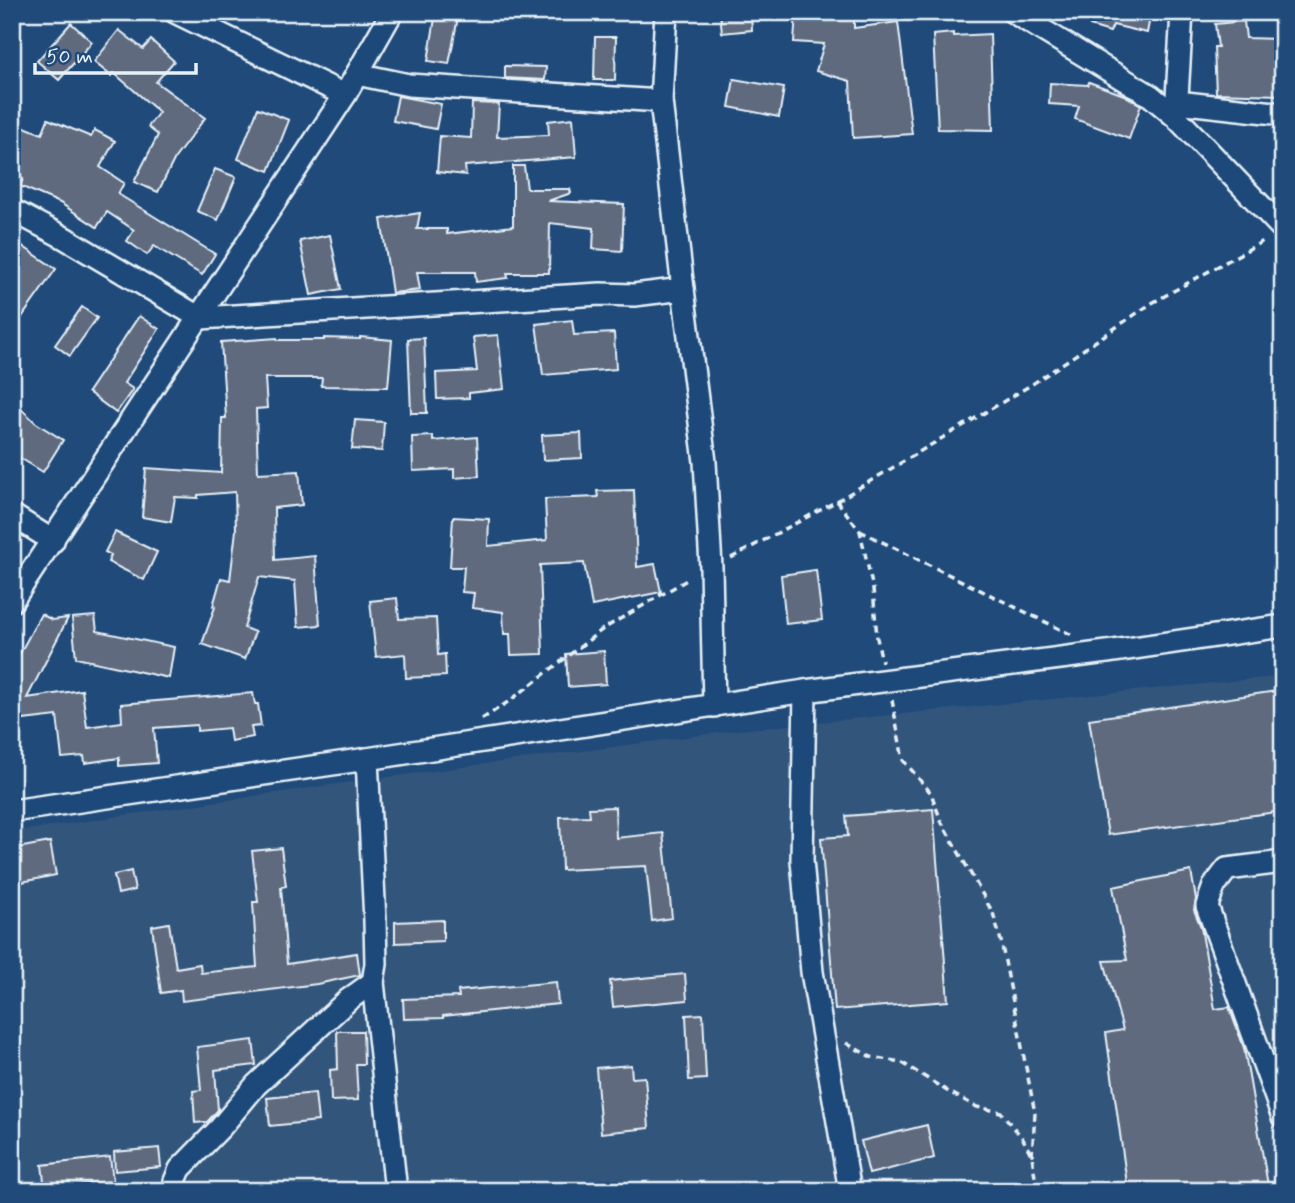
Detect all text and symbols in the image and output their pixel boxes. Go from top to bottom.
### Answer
scale bar [35,32,196,76]
text: 50 m [46,43,93,71]

